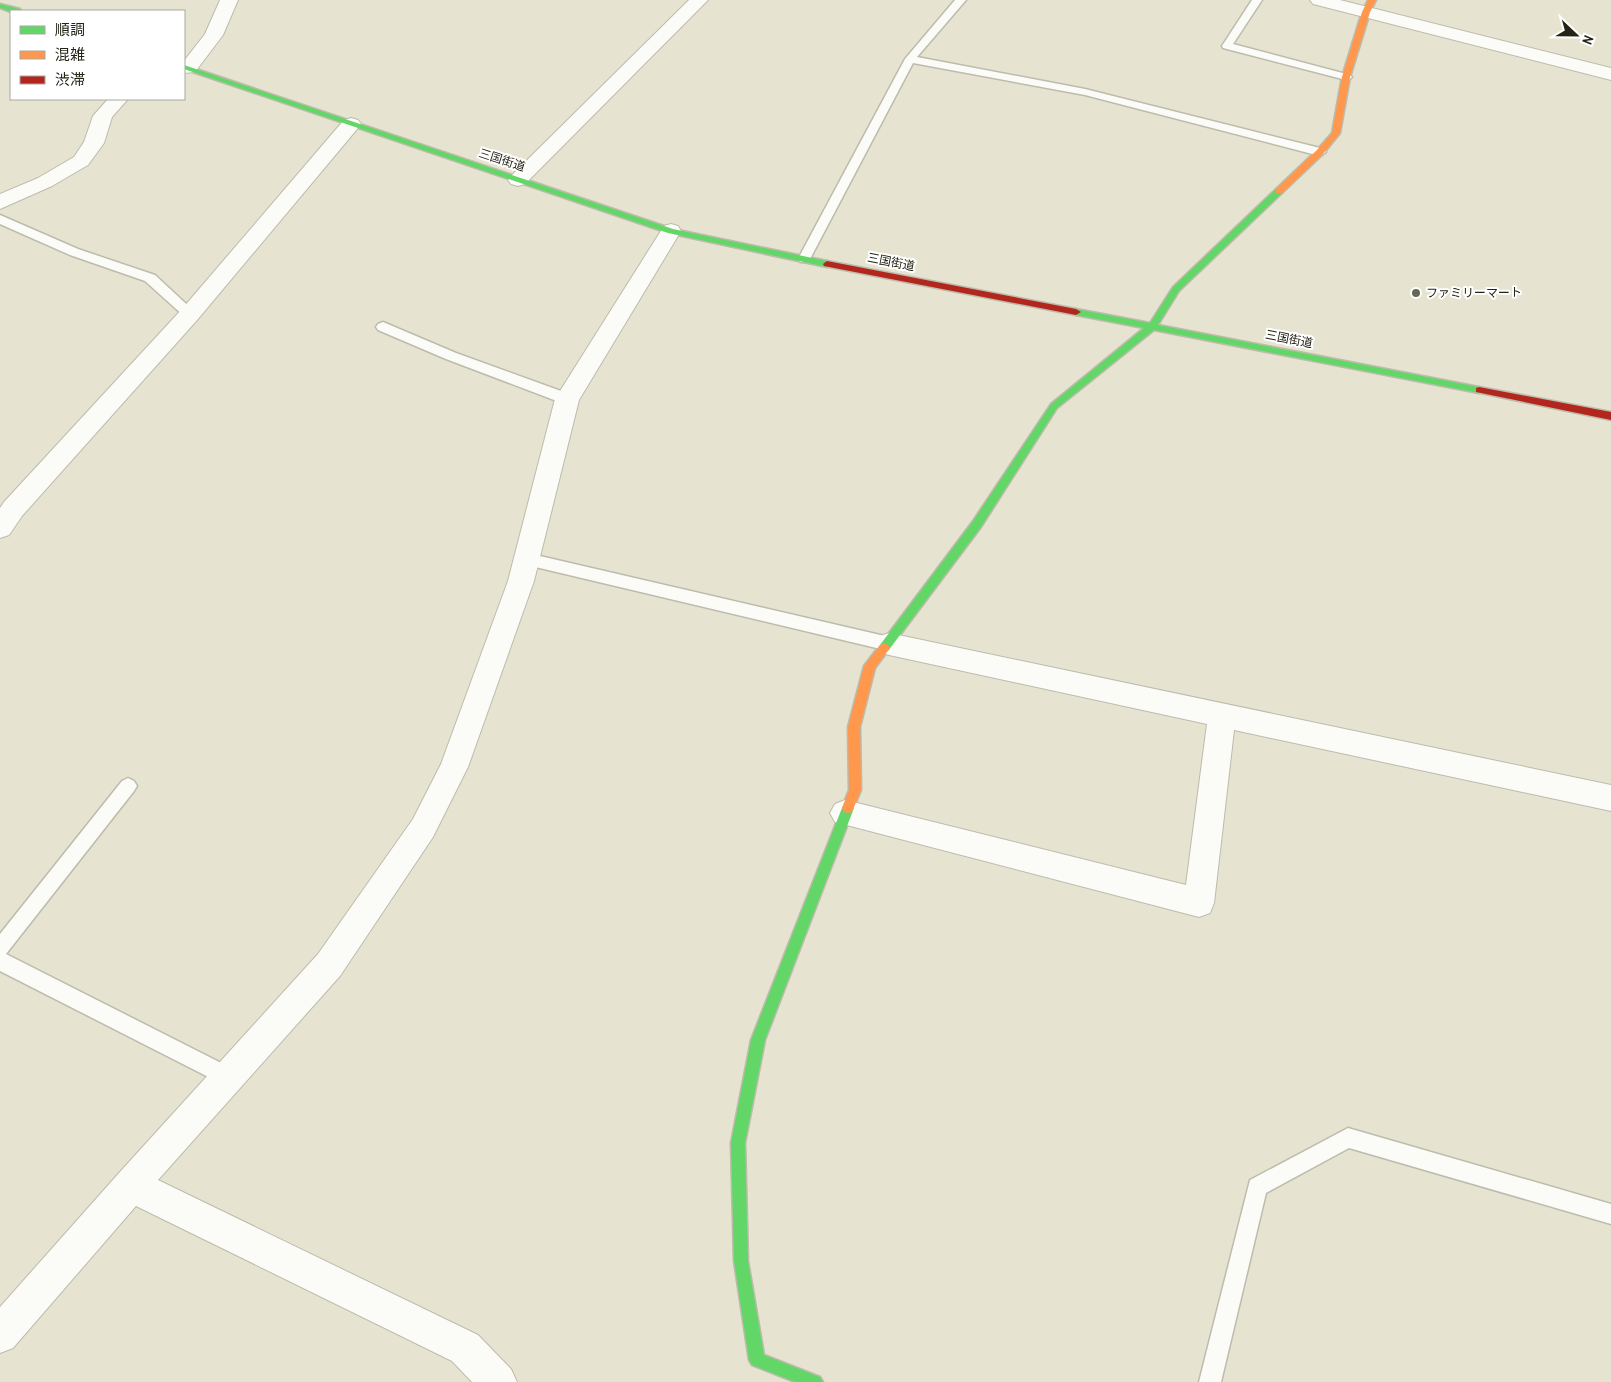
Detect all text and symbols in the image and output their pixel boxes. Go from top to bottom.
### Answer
legend [10,10,185,100]
north arrow [1551,10,1601,60]
text: 順調 [55,19,85,40]
text: N [1578,33,1598,47]
text: 混雑 [55,44,85,65]
text: 渋滞 [55,69,85,90]
street label: 三国街道 [477,145,527,175]
street label: 三国街道 [866,250,916,274]
place label: ファミリーマート [1426,285,1522,301]
marker: ファミリーマート [1410,287,1422,299]
street label: 三国街道 [1264,327,1314,351]

